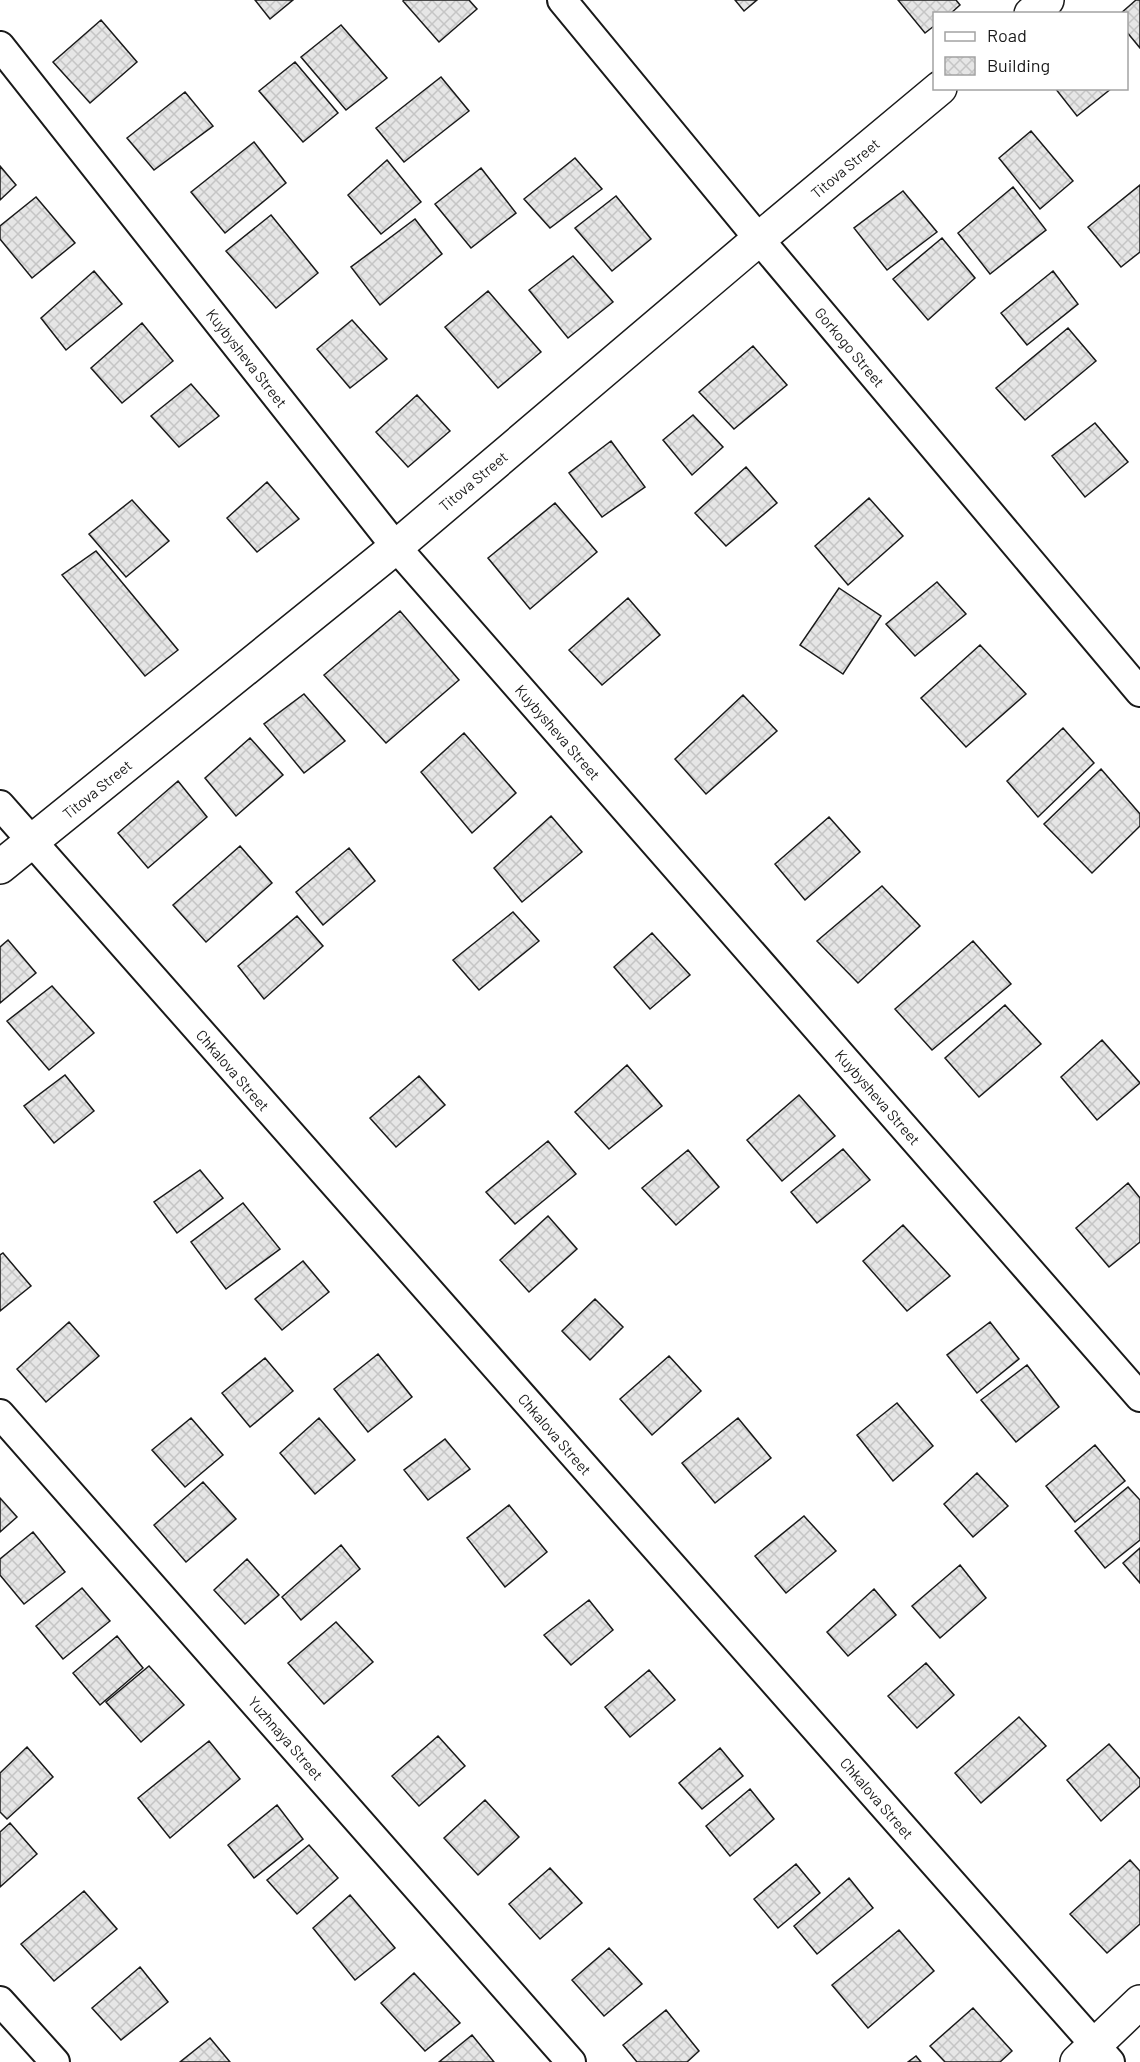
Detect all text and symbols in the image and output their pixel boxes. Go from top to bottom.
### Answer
legend [933,12,1128,90]
text: Road [987,24,1027,46]
text: Building [987,54,1050,76]
street label: Titova Street [807,134,883,202]
street label: Gorkogo Street [811,304,889,390]
street label: Kuybysheva Street [203,305,291,411]
street label: Titova Street [435,447,511,515]
street label: Kuybysheva Street [512,681,604,783]
street label: Titova Street [59,756,135,822]
street label: Chkalova Street [193,1026,273,1114]
street label: Kuybysheva Street [832,1046,924,1148]
street label: Chkalova Street [515,1390,595,1478]
street label: Yuzhnaya Street [245,1693,327,1783]
street label: Chkalova Street [837,1754,917,1842]

